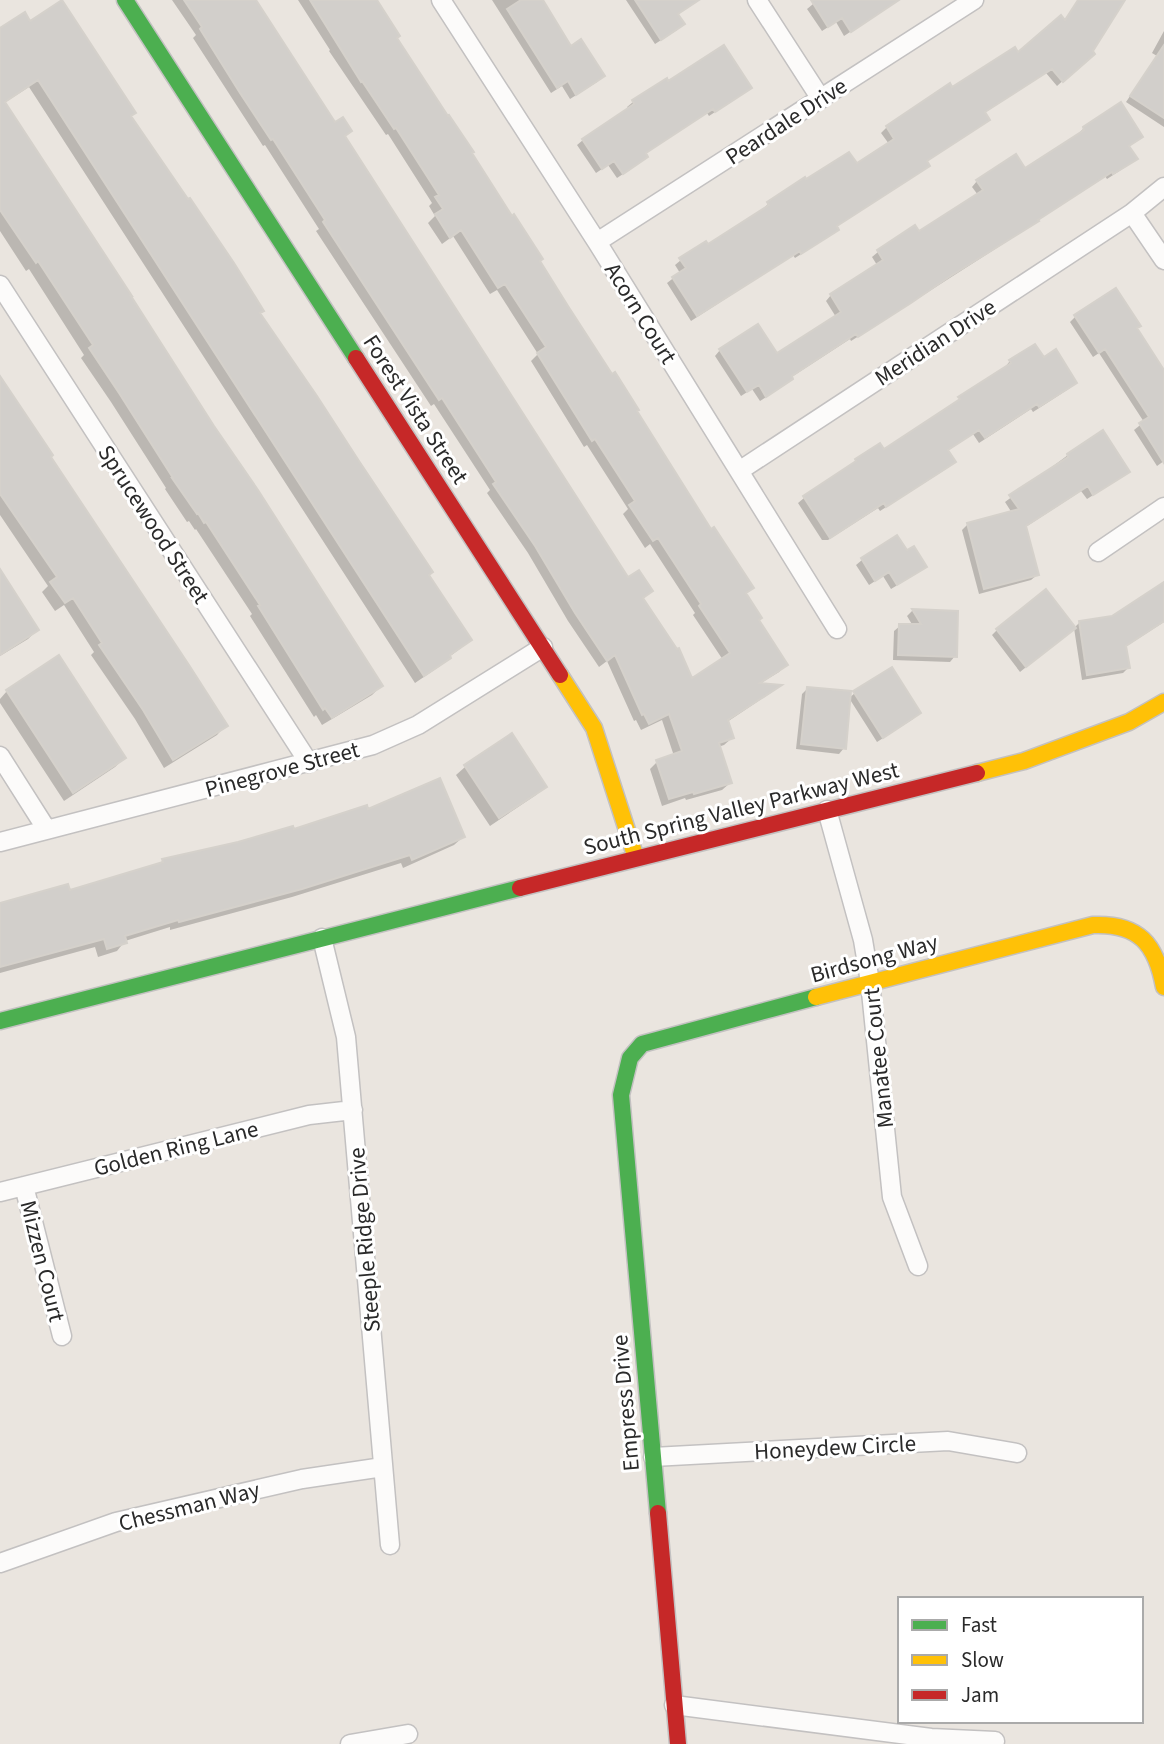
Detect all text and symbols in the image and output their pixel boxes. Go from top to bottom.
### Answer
street label: Peardale Drive [719,70,854,173]
street label: Acorn Court [596,256,685,371]
street label: Meridian Drive [868,291,1002,394]
street label: Forest Vista Street [355,328,476,491]
street label: Sprucewood Street [90,438,217,610]
street label: Pinegrove Street [201,733,363,806]
street label: South Spring Valley Parkway West [580,753,902,864]
street label: Birdsong Way [807,926,942,991]
street label: Manatee Court [855,986,902,1130]
street label: Golden Ring Lane [91,1112,262,1185]
street label: Steeple Ridge Drive [340,1146,389,1334]
street label: Mizzen Court [11,1197,74,1326]
street label: Empress Drive [603,1333,648,1473]
street label: Honeydew Circle [753,1427,917,1468]
street label: Chessman Way [115,1473,263,1540]
legend [898,1597,1143,1723]
text: Fast [961,1610,997,1640]
text: Slow [961,1645,1004,1675]
text: Jam [961,1680,999,1710]

